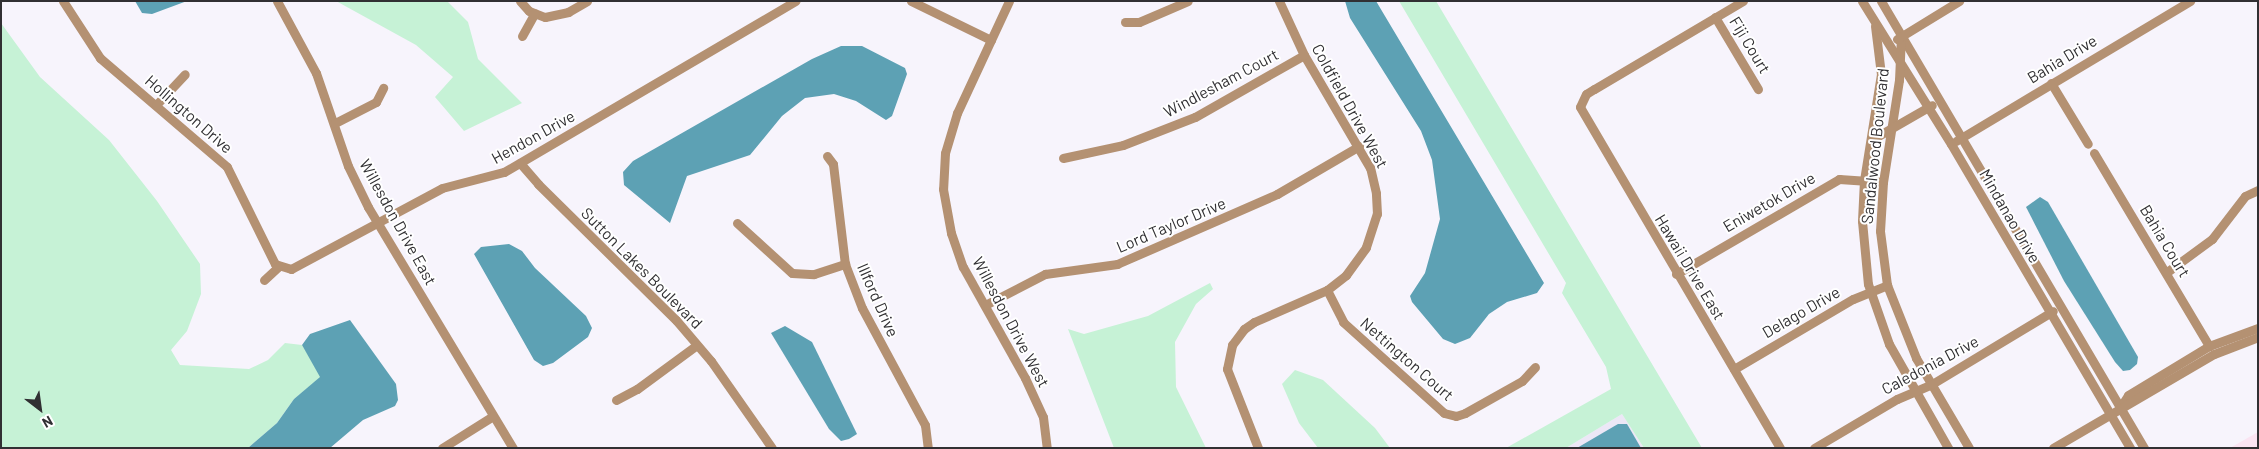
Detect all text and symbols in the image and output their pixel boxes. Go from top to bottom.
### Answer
street label: Fiji Court [1725,13,1775,77]
street label: Bahia Drive [2024,31,2100,87]
street label: Coldfield Drive West [1308,41,1392,171]
street label: Windlesham Court [1160,45,1282,121]
street label: Sandalwood Boulevard [1857,67,1893,225]
street label: Hollington Drive [141,71,237,157]
street label: Hendon Drive [488,106,578,168]
street label: Willesdon Drive East [355,156,441,288]
street label: Mindanao Drive [1975,166,2045,266]
street label: Eniwetok Drive [1719,168,1819,236]
street label: Lord Taylor Drive [1113,193,1229,257]
street label: Bahia Court [2136,201,2194,281]
street label: Sutton Lakes Boulevard [577,203,707,333]
street label: Hawaii Drive East [1651,211,1729,323]
street label: Willesdon Drive West [969,254,1053,390]
street label: Illford Drive [853,260,903,340]
street label: Delago Drive [1759,282,1843,342]
street label: Nettington Court [1357,313,1457,405]
street label: Caledonia Drive [1878,331,1982,399]
north arrow [15,384,65,434]
text: N [39,413,56,432]

